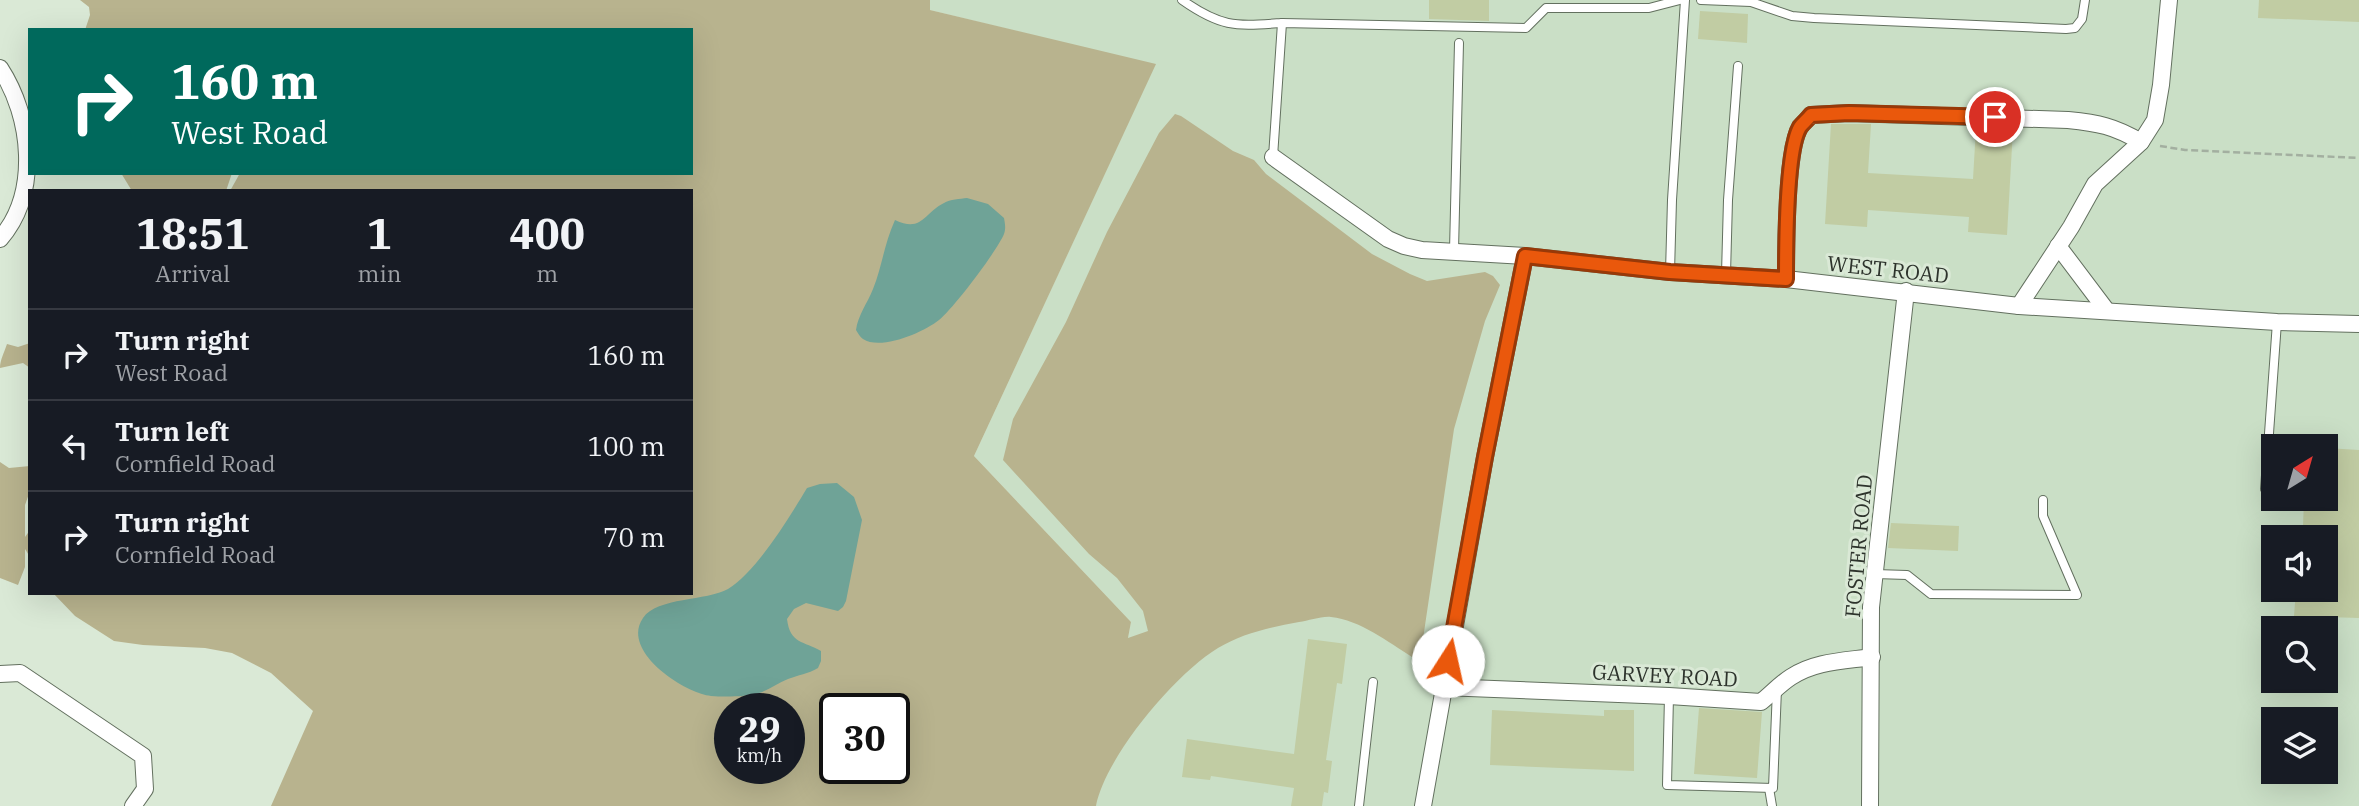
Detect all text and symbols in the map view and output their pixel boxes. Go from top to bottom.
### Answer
text: 160 m [171,49,318,112]
icon: right [56,56,147,147]
pin [1965,87,2025,147]
icon: arrive [1976,98,2014,136]
text: West Road [171,111,328,153]
text: 18:51 [136,206,250,261]
text: 1 [367,206,392,261]
text: 400 [509,206,585,261]
street label: WEST ROAD [1826,249,1950,289]
text: Arrival [155,258,230,288]
text: min [358,258,401,288]
text: m [536,258,558,288]
text: Turn right [115,323,249,357]
icon: right [56,336,94,374]
text: 160 m [587,338,665,372]
text: West Road [115,357,228,387]
text: Turn left [115,414,229,448]
icon: left [56,427,94,465]
text: 100 m [587,429,665,463]
north arrow [2261,434,2338,511]
map controls [2261,434,2338,784]
text: Cornfield Road [115,448,276,478]
street label: FOSTER ROAD [1838,473,1878,619]
text: Turn right [115,505,249,539]
icon: right [56,518,94,556]
text: 70 m [603,520,665,554]
button: sound [2261,525,2338,602]
text: Cornfield Road [115,539,276,569]
button: search [2261,616,2338,693]
position arrow [1411,624,1485,698]
street label: GARVEY ROAD [1591,657,1739,693]
speed limit sign: 30 [819,693,910,784]
text: 29 [738,706,781,752]
button: layers [2261,707,2338,784]
text: km/h [737,744,782,767]

